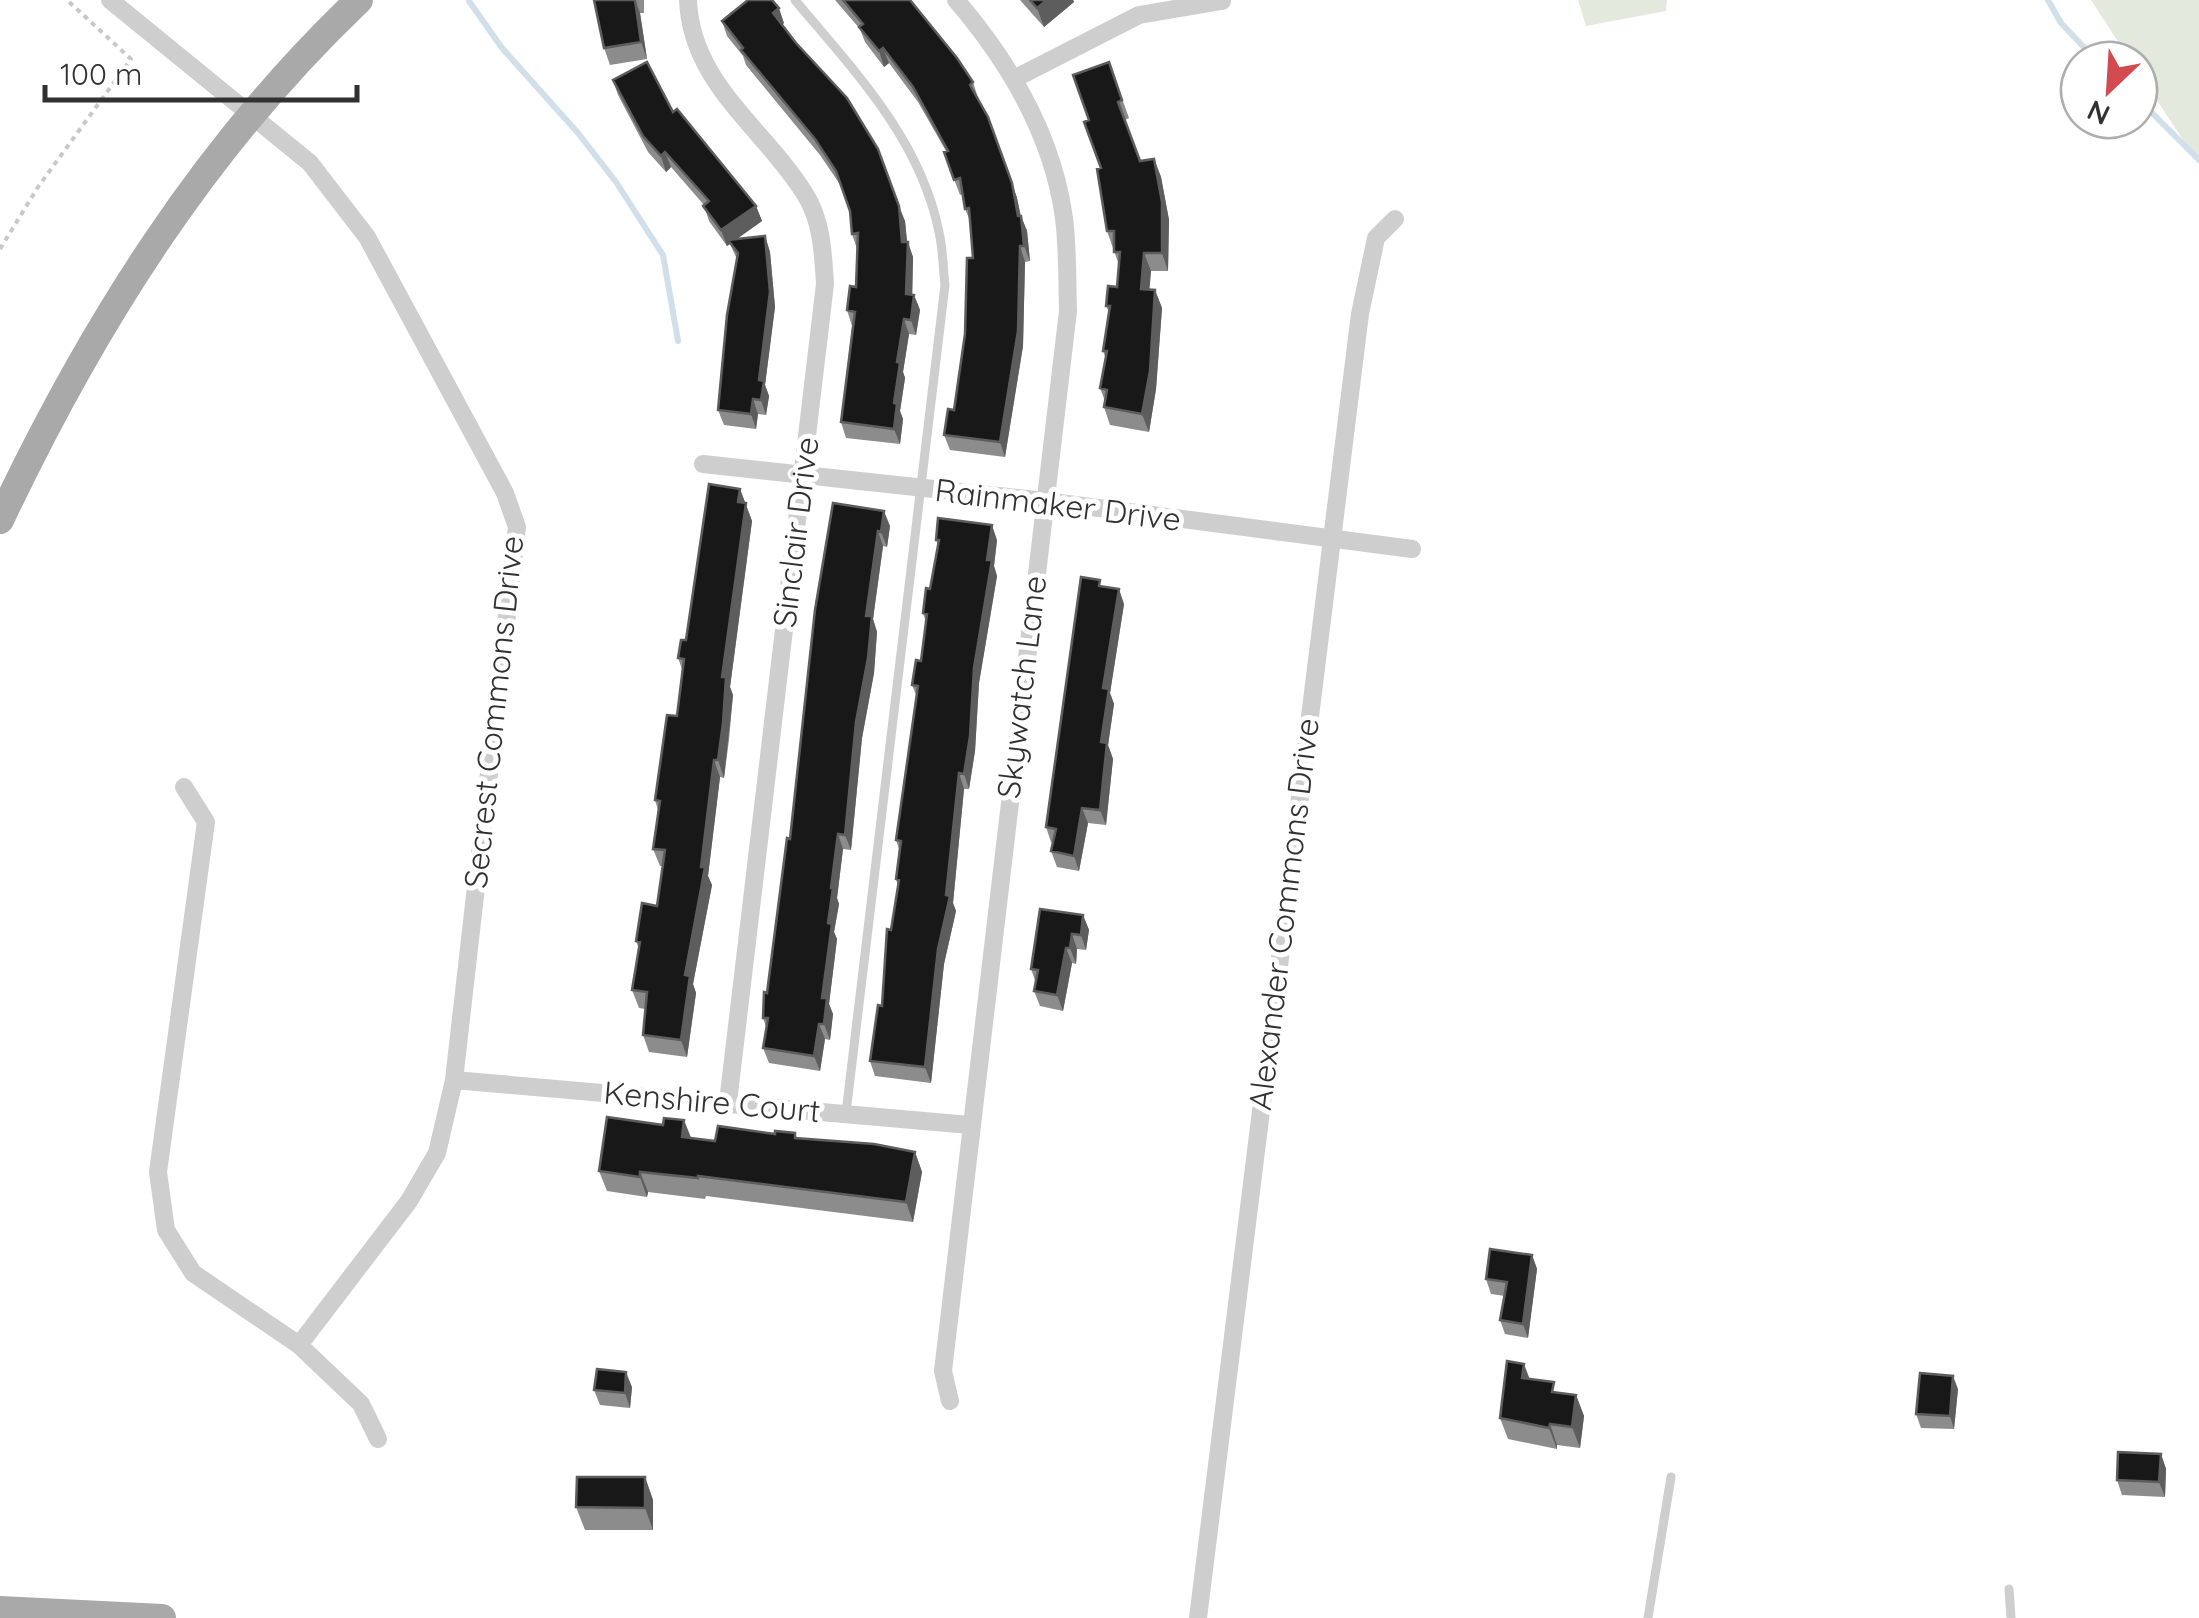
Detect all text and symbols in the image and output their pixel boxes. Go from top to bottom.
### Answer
scale bar [45,40,358,102]
north arrow [2059,40,2159,140]
text: 100 m [60,55,142,93]
text: N [2081,93,2115,133]
street label: Sinclair Drive [763,434,827,629]
street label: Rainmaker Drive [933,469,1183,539]
street label: Secrest Commons Drive [455,534,531,890]
street label: Skywatch Lane [988,573,1055,801]
street label: Alexander Commons Drive [1239,716,1327,1112]
street label: Kenshire Court [602,1072,822,1130]

